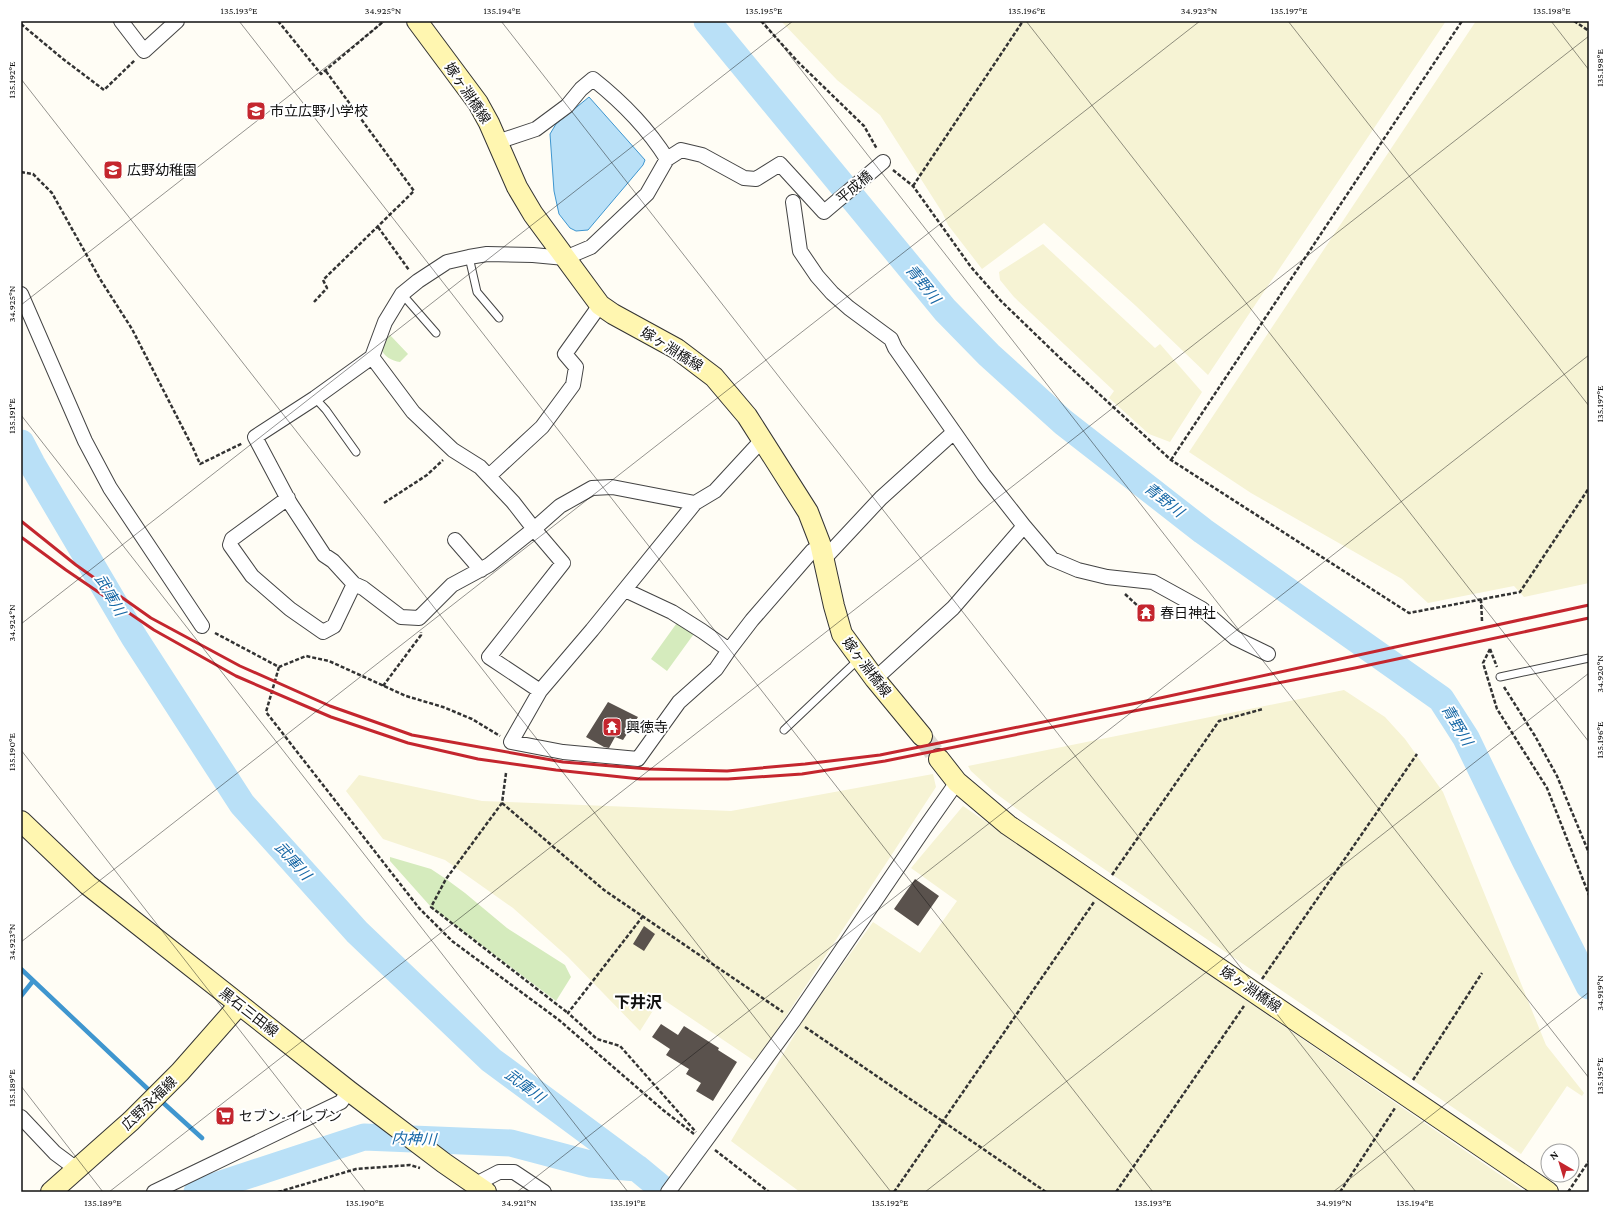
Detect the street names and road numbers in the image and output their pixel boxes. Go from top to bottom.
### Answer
street label: 嫁ヶ淵橋線 [442,60,494,126]
street label: 平成橋 [833,167,875,207]
street label: 嫁ヶ淵橋線 [638,324,706,374]
street label: 嫁ヶ淵橋線 [840,634,894,700]
street label: 嫁ヶ淵橋線 [1218,963,1284,1015]
street label: 黒石三田線 [216,984,282,1040]
street label: 広野永福線 [118,1073,180,1133]

